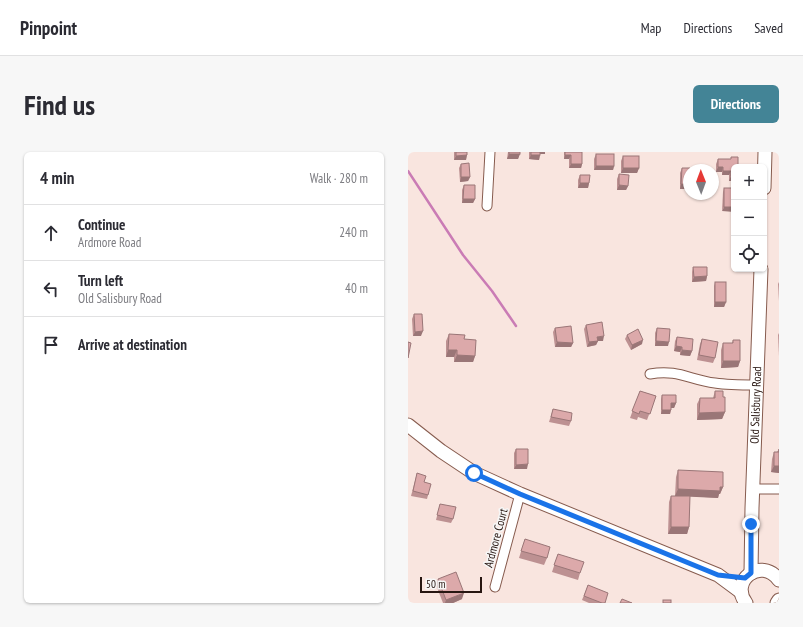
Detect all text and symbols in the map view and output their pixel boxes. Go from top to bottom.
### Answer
text: Pinpoint [20,16,77,40]
text: Map [641,19,661,37]
text: Directions [683,19,732,37]
text: Saved [754,19,783,37]
button: Directions [693,85,779,123]
text: Find us [24,86,95,123]
north arrow [683,164,719,200]
map controls [731,164,767,272]
button: + [731,164,767,200]
text: 4 min [40,167,74,189]
text: Walk · 280 m [310,170,368,187]
button: − [731,200,767,236]
text: Continue [78,215,125,234]
icon: ahead [40,222,62,244]
text: 240 m [339,224,368,241]
text: Ardmore Road [78,234,141,251]
button: locate [731,236,767,272]
text: Turn left [78,271,123,290]
icon: left [40,278,62,300]
text: 40 m [345,280,368,297]
text: Old Salisbury Road [78,290,162,307]
icon: arrive [40,334,62,356]
text: Arrive at destination [78,335,187,354]
street label: Old Salisbury Road [746,366,764,444]
route start [465,464,483,482]
street label: Ardmore Court [480,506,511,569]
route end [742,515,760,533]
scale bar [420,575,482,594]
text: 50 m [426,577,445,591]

